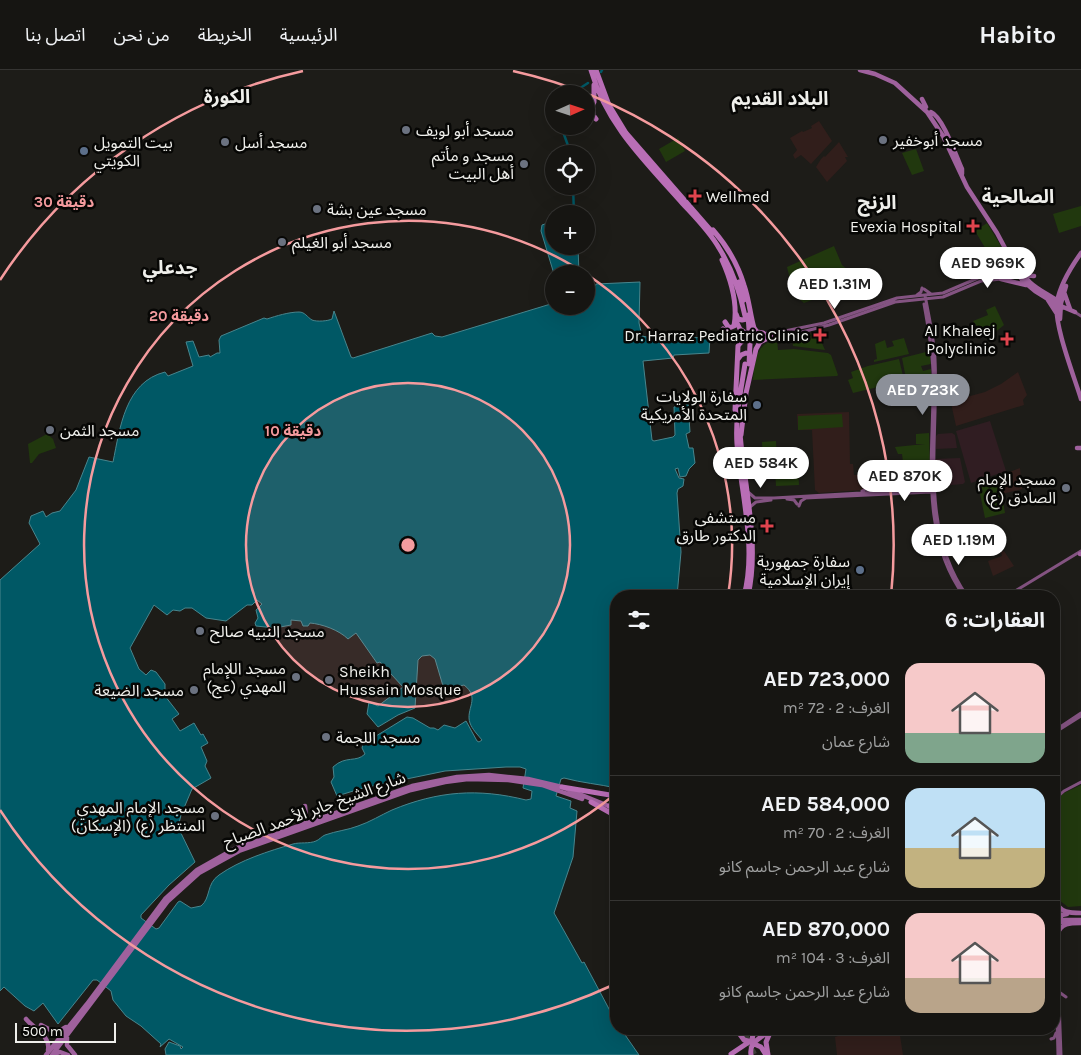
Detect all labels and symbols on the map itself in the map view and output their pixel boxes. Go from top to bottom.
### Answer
north arrow [545,85,595,135]
district label: الكورة [204,86,250,108]
district label: البلاد القديم [732,88,828,113]
place label: مسجد أبو لويف [416,121,514,140]
marker: مسجد أبو لويف [400,124,412,136]
place label: مسجد أبوخفير [892,131,983,150]
place label: بيت التمويل الكويتي [94,133,173,173]
place label: مسجد أسل [235,133,308,152]
marker: مسجد أبوخفير [877,134,889,146]
marker: مسجد أسل [219,136,231,148]
marker: بيت التمويل الكويتي [78,145,90,157]
place label: مسجد و مأتم أهل البيت [432,146,514,183]
marker: مسجد و مأتم أهل البيت [518,158,530,170]
district label: الصالحية [982,186,1054,208]
place label: Wellmed [706,187,770,206]
marker: Wellmed [688,189,702,203]
district label: الزنج [858,192,896,217]
text: 30 دقيقة [34,193,94,211]
place label: مسجد عين بشة [327,200,427,219]
marker: مسجد عين بشة [311,203,323,215]
place label: Evexia Hospital [850,217,962,236]
marker: Evexia Hospital [966,219,980,233]
place label: مسجد أبو الغيلم [292,233,392,255]
marker: مسجد أبو الغيلم [276,236,288,248]
pin: AED 969K [936,246,1040,289]
district label: جدعلي [142,257,198,282]
pin: AED 1.31M [778,268,892,310]
text: 20 دقيقة [149,307,209,325]
place label: Al Khaleej Polyclinic [924,321,996,358]
place label: Dr. Harraz Pediatric Clinic [624,326,809,345]
marker: Dr. Harraz Pediatric Clinic [813,328,827,342]
marker: Al Khaleej Polyclinic [1000,332,1014,346]
pin: AED 723K [871,374,975,416]
place label: سفارة الولايات المتحدة الأمريكية [641,387,747,424]
marker: سفارة الولايات المتحدة الأمريكية [751,399,763,411]
place label: مسجد الثمن [60,421,139,440]
text: 10 دقيقة [265,422,321,440]
marker: مسجد الثمن [44,424,56,436]
pin: AED 584K [709,446,813,489]
pin: AED 870K [853,460,957,502]
place label: مسجد الإمام الصادق (ع) [978,470,1056,510]
marker: مسجد الإمام الصادق (ع) [1060,482,1072,494]
place label: مستشفى الدكتور طارق [676,508,756,545]
marker: مستشفى الدكتور طارق [760,519,774,533]
pin: AED 1.19M [902,524,1016,566]
centre of rings [399,536,417,554]
place label: سفارة جمهورية إيران الإسلامية [757,552,851,590]
marker: سفارة جمهورية إيران الإسلامية [854,564,866,576]
place label: مسجد النبيه صالح [210,622,325,644]
marker: مسجد النبيه صالح [194,625,206,637]
place label: مسجد اللإمام المهدي (عج) [203,659,286,699]
place label: Sheikh Hussain Mosque [339,662,461,699]
marker: مسجد اللإمام المهدي (عج) [290,671,302,683]
marker: Sheikh Hussain Mosque [323,674,335,686]
place label: مسجد الضيعة [94,681,184,700]
marker: مسجد الضيعة [188,684,200,696]
place label: مسجد اللجمة [336,728,421,747]
marker: مسجد اللجمة [320,731,332,743]
street label: شارع الشيخ جابر الأحمد الصباح [220,768,409,854]
place label: مسجد الإمام المهدي المنتظر (ع) (الإسكان) [71,798,205,838]
marker: مسجد الإمام المهدي المنتظر (ع) (الإسكان) [209,810,221,822]
scale bar [15,1020,116,1043]

